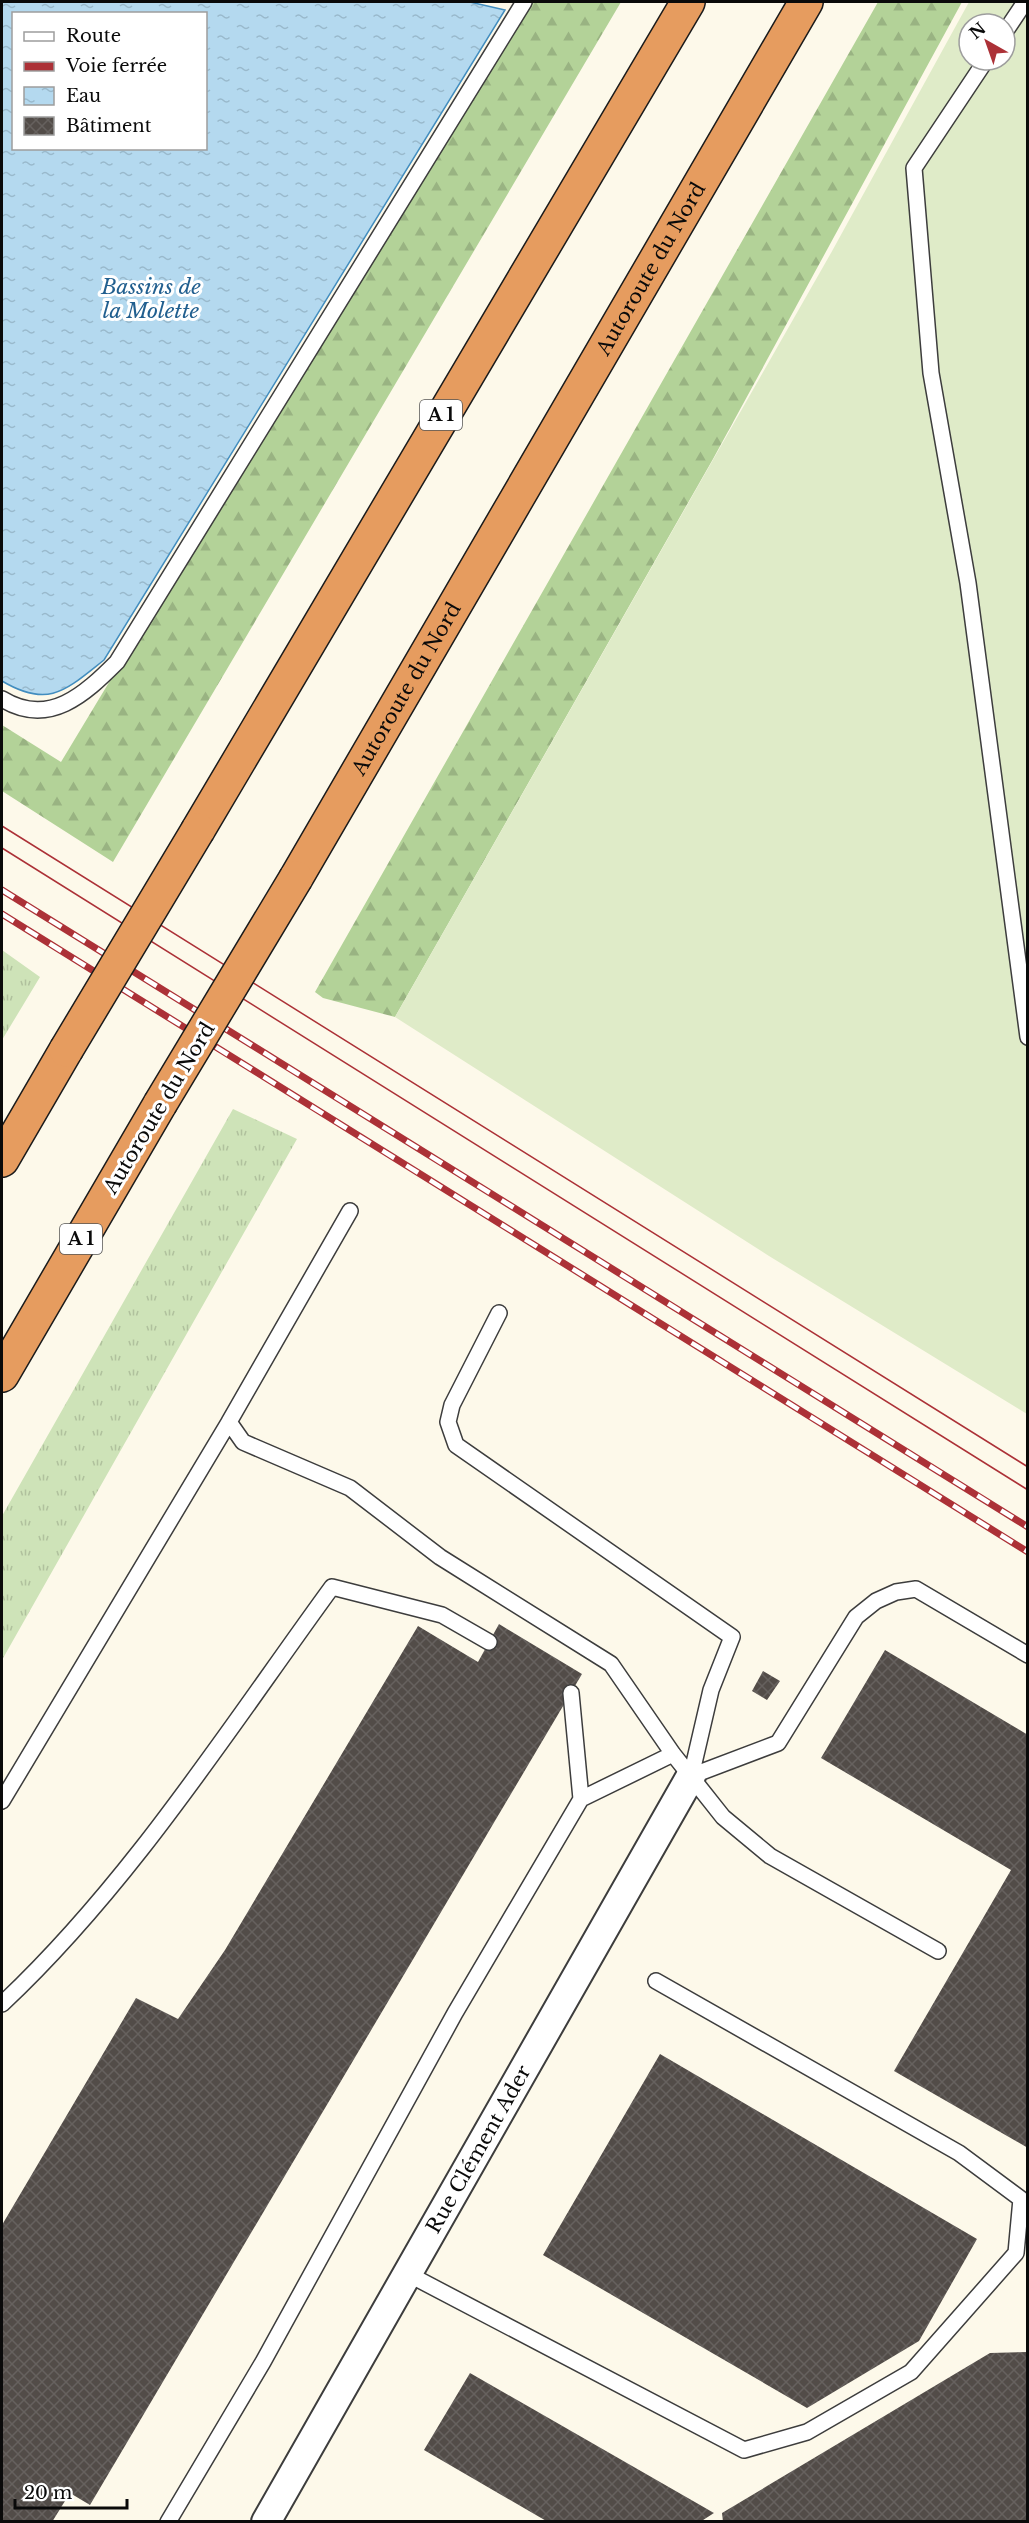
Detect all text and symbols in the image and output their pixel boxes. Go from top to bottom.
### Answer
legend [12,12,207,150]
north arrow [957,12,1017,72]
text: N [965,18,990,43]
text: Route [66,25,121,47]
text: Voie ferrée [65,55,167,77]
text: Eau [66,85,101,107]
text: Bâtiment [66,115,152,137]
street label: Autoroute du Nord [591,178,710,360]
water label: Bassins de la Molette [100,274,201,324]
road number: A 1 [420,400,462,430]
street label: Autoroute du Nord [346,598,466,780]
street label: Autoroute du Nord [98,1018,220,1199]
road number: A 1 [60,1224,102,1254]
street label: Rue Clément Ader [421,2061,536,2237]
scale bar [15,2472,128,2510]
text: 20 m [24,2482,72,2504]

